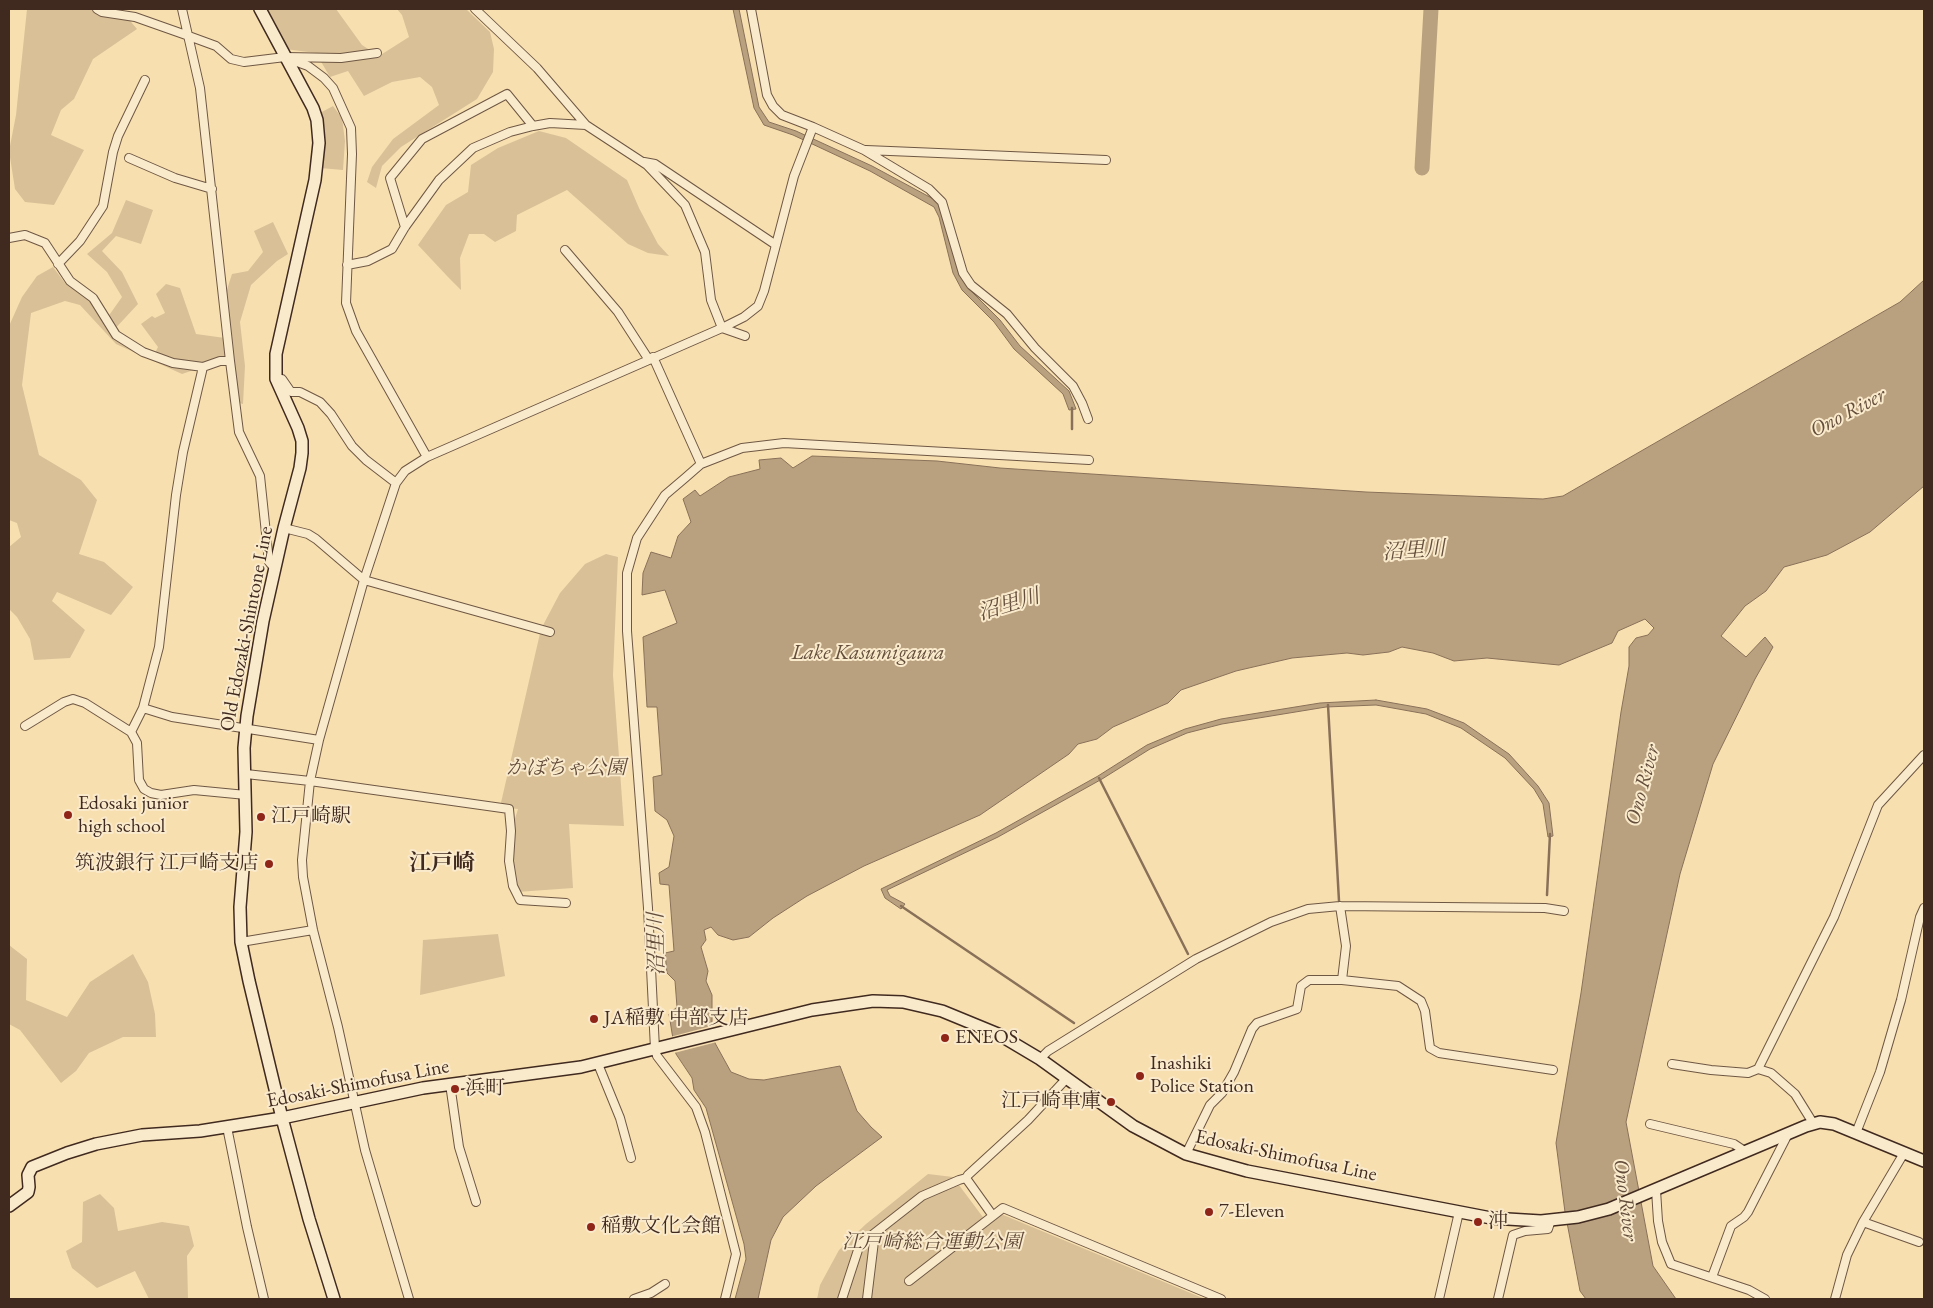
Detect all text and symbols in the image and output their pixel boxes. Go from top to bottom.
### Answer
water label: Ono River [1806,383,1890,443]
street label: Old Edozaki-Shintone Line [215,524,279,734]
water label: 沼里川 [1382,536,1446,566]
water label: 沼里川 [975,584,1043,626]
water label: Lake Kasumigaura [791,640,945,666]
water label: Ono River [1620,742,1666,828]
park label: かぼちゃ公園 [506,757,626,781]
place label: Edosaki junior high school [78,792,189,839]
place label: 江戸崎駅 [271,805,351,829]
marker: Edosaki junior high school [62,809,74,821]
marker: 江戸崎駅 [255,811,267,823]
district label: 江戸崎 [409,851,475,877]
place label: 筑波銀行 江戸崎支店 [75,852,259,876]
marker: 筑波銀行 江戸崎支店 [263,858,275,870]
water label: 沼里川 [644,912,670,976]
place label: JA稲敷 中部支店 [604,1007,749,1031]
marker: JA稲敷 中部支店 [588,1013,600,1025]
place label: ENEOS [955,1026,1018,1050]
marker: ENEOS [939,1032,951,1044]
place label: Inashiki Police Station [1150,1052,1254,1099]
street label: Edosaki-Shimofusa Line [265,1055,451,1113]
marker: Inashiki Police Station [1134,1070,1146,1082]
place label: 浜町 [465,1077,505,1101]
marker: 浜町 [449,1083,461,1095]
place label: 江戸崎車庫 [1001,1090,1101,1114]
marker: 江戸崎車庫 [1105,1096,1117,1108]
street label: Edosaki-Shimofusa Line [1193,1125,1379,1187]
water label: Ono River [1607,1158,1643,1242]
place label: 7-Eleven [1219,1200,1285,1224]
marker: 7-Eleven [1203,1206,1215,1218]
place label: 沖 [1488,1210,1508,1234]
place label: 稲敷文化会館 [601,1215,721,1239]
marker: 沖 [1472,1216,1484,1228]
marker: 稲敷文化会館 [585,1221,597,1233]
park label: 江戸崎総合運動公園 [842,1231,1022,1255]

